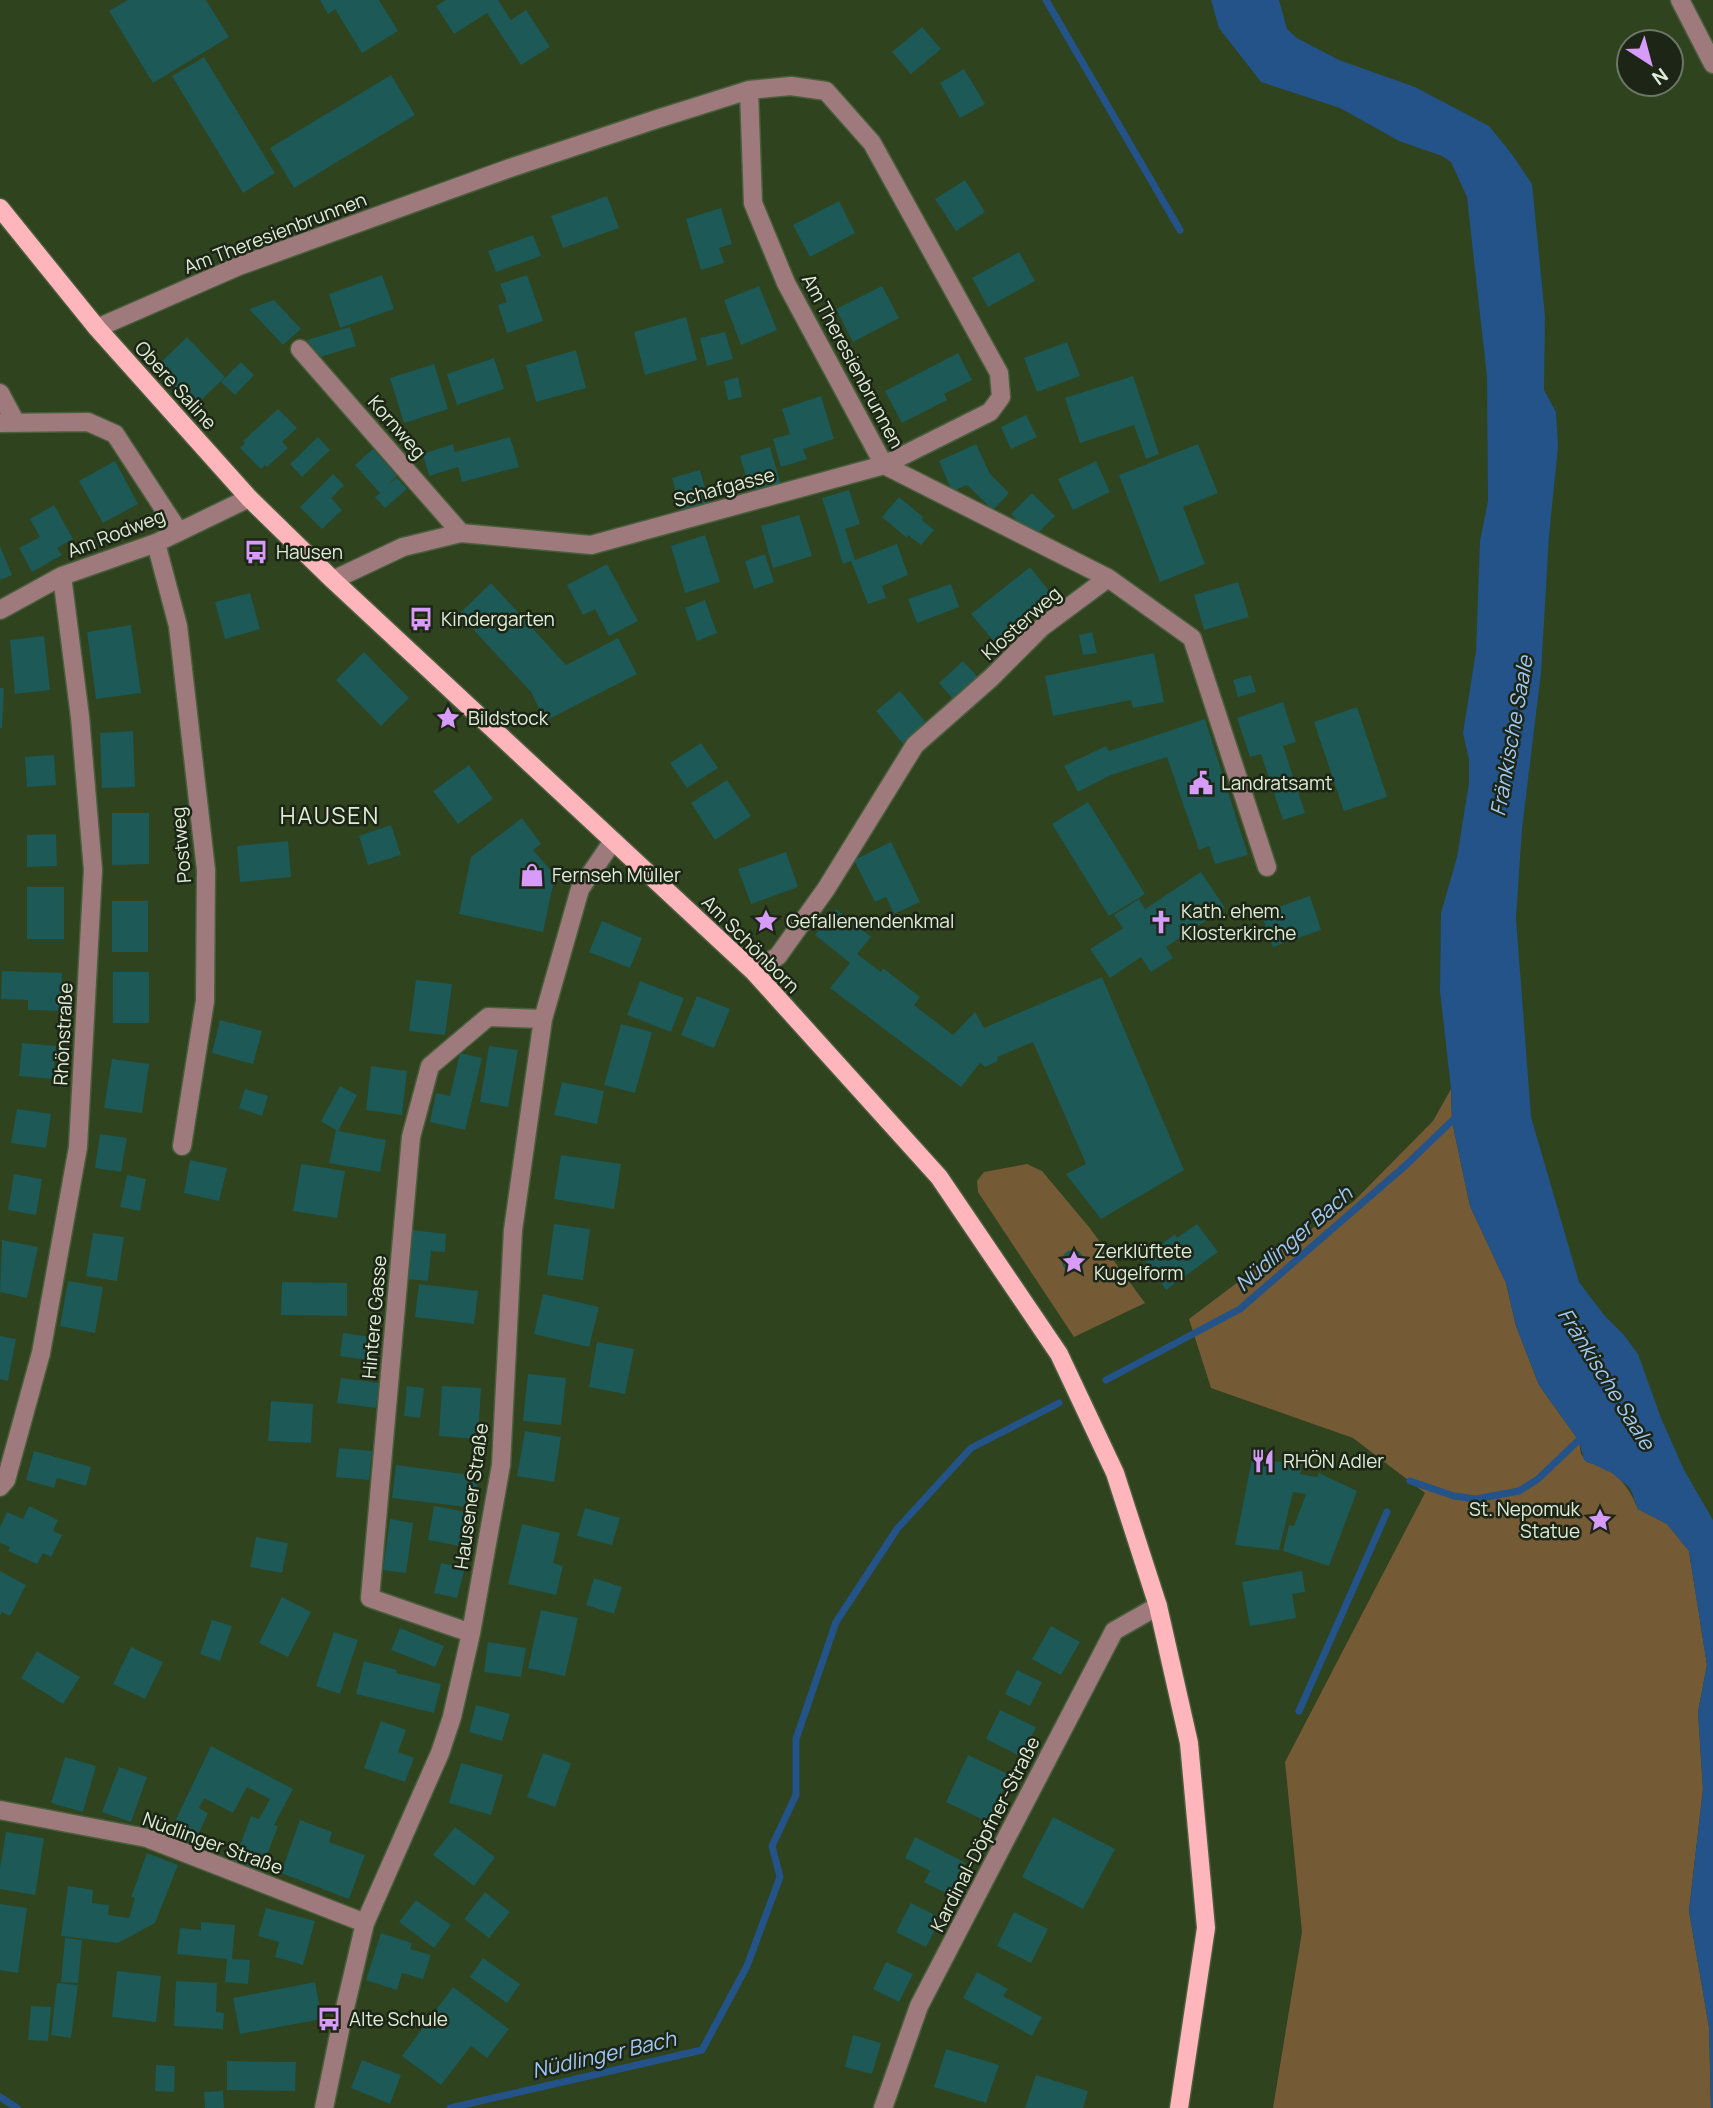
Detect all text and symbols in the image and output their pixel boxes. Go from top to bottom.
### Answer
north arrow [1615,28,1685,98]
text: N [1647,62,1673,91]
street label: Am Theresienbrunnen [180,186,370,280]
street label: Am Theresienbrunnen [796,269,910,453]
street label: Obere Saline [129,335,223,435]
street label: Kornweg [362,390,432,464]
street label: Schafgasse [671,461,777,513]
street label: Am Rodweg [63,502,169,564]
bus stop icon: Hausen [242,538,270,566]
place label: Hausen [276,539,343,565]
street label: Klosterweg [976,580,1066,666]
bus stop icon: Kindergarten [407,605,435,633]
place label: Kindergarten [441,606,555,632]
water label: Fränkische Saale [1483,652,1539,818]
place icon: Bildstock [434,704,462,732]
place label: Bildstock [468,705,549,731]
public building icon: Landratsamt [1187,769,1215,797]
place label: Landratsamt [1221,770,1333,796]
district label: HAUSEN [280,799,380,831]
street label: Postweg [165,806,197,884]
shop icon: Fernseh Müller [518,861,546,889]
place label: Fernseh Müller [552,862,681,888]
street label: Am Schönborn [696,889,806,999]
place label: Kath. ehem. Klosterkirche [1181,898,1296,946]
place icon: Gefallenendenkmal [752,907,780,935]
place label: Gefallenendenkmal [786,908,954,934]
church icon: Kath. ehem. Klosterkirche [1147,908,1175,936]
street label: Rhönstraße [47,982,79,1086]
water label: Nüdlinger Bach [1229,1179,1359,1297]
place label: Zerklüftete Kugelform [1094,1238,1192,1286]
place icon: Zerklüftete Kugelform [1060,1248,1088,1276]
street label: Hintere Gasse [356,1254,392,1380]
water label: Fränkische Saale [1552,1302,1663,1456]
street label: Hausener Straße [448,1421,494,1571]
restaurant icon: RHÖN Adler [1249,1447,1277,1475]
place label: RHÖN Adler [1283,1448,1384,1474]
place label: St. Nepomuk Statue [1469,1496,1581,1544]
place icon: St. Nepomuk Statue [1586,1506,1614,1534]
street label: Kardinal-Döpfner-Straße [924,1732,1046,1936]
street label: Nüdlinger Straße [139,1806,287,1880]
bus stop icon: Alte Schule [315,2005,343,2033]
place label: Alte Schule [349,2006,448,2032]
water label: Nüdlinger Bach [529,2024,680,2084]

